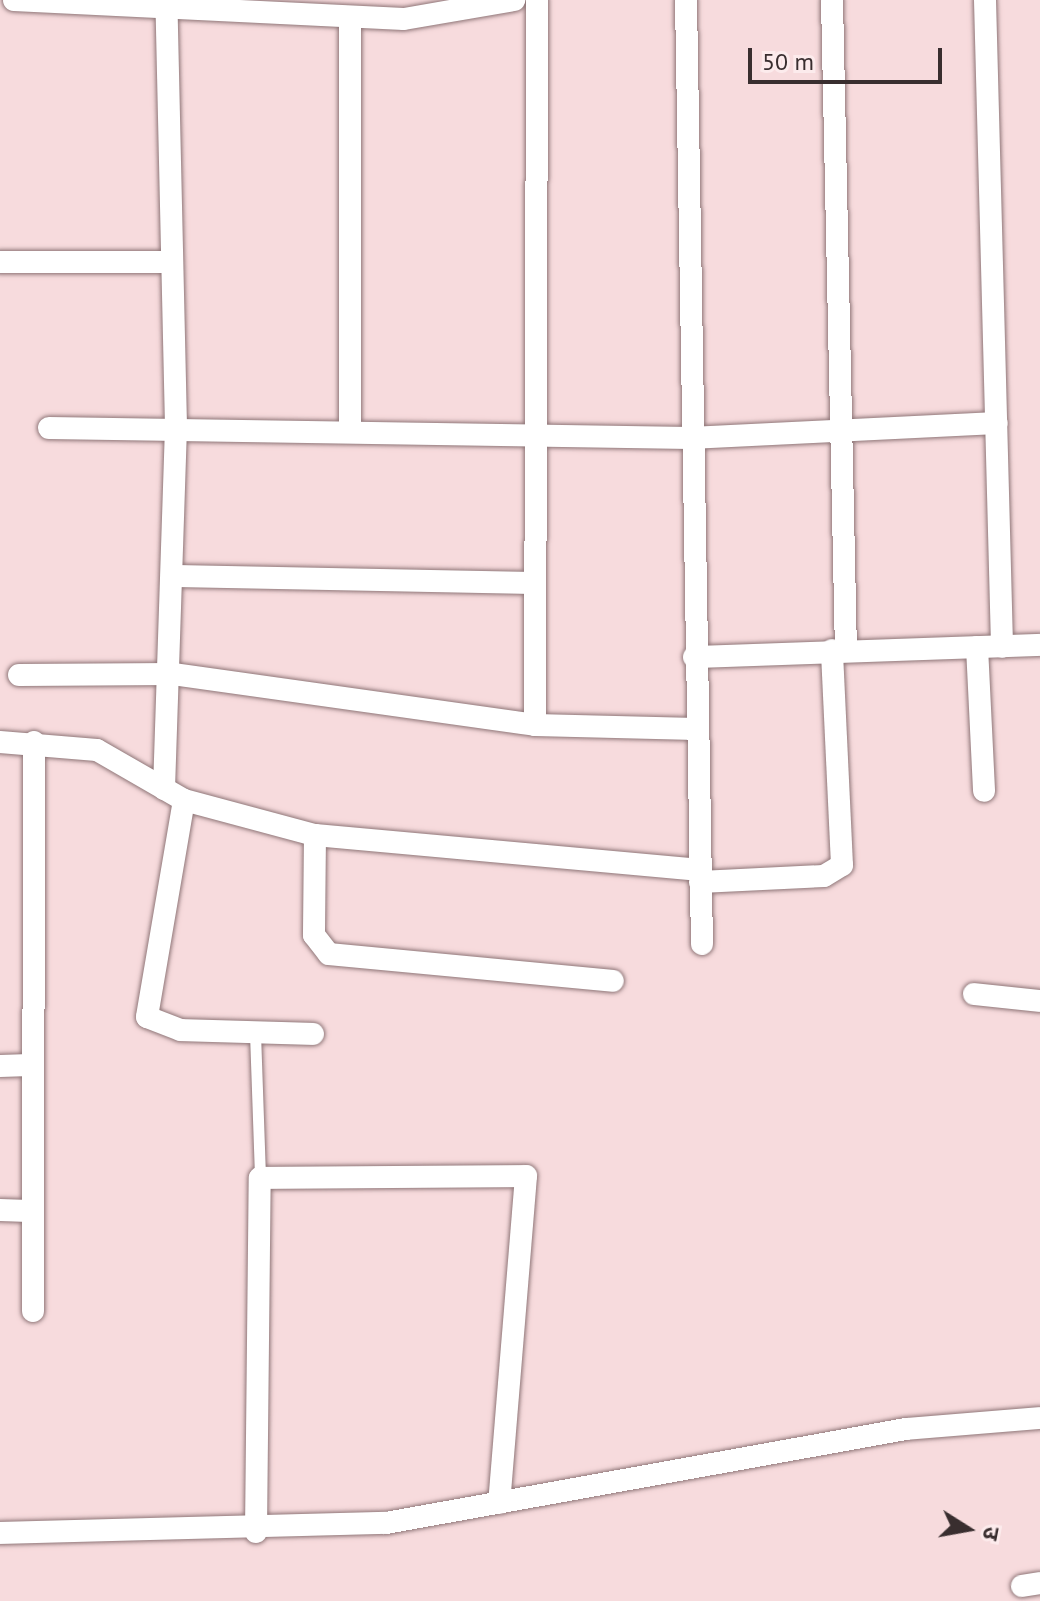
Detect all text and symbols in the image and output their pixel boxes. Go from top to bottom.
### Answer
scale bar [752,32,946,82]
text: 50 m [762,46,814,77]
north arrow [928,1489,1008,1569]
text: उ [977,1525,1007,1543]

